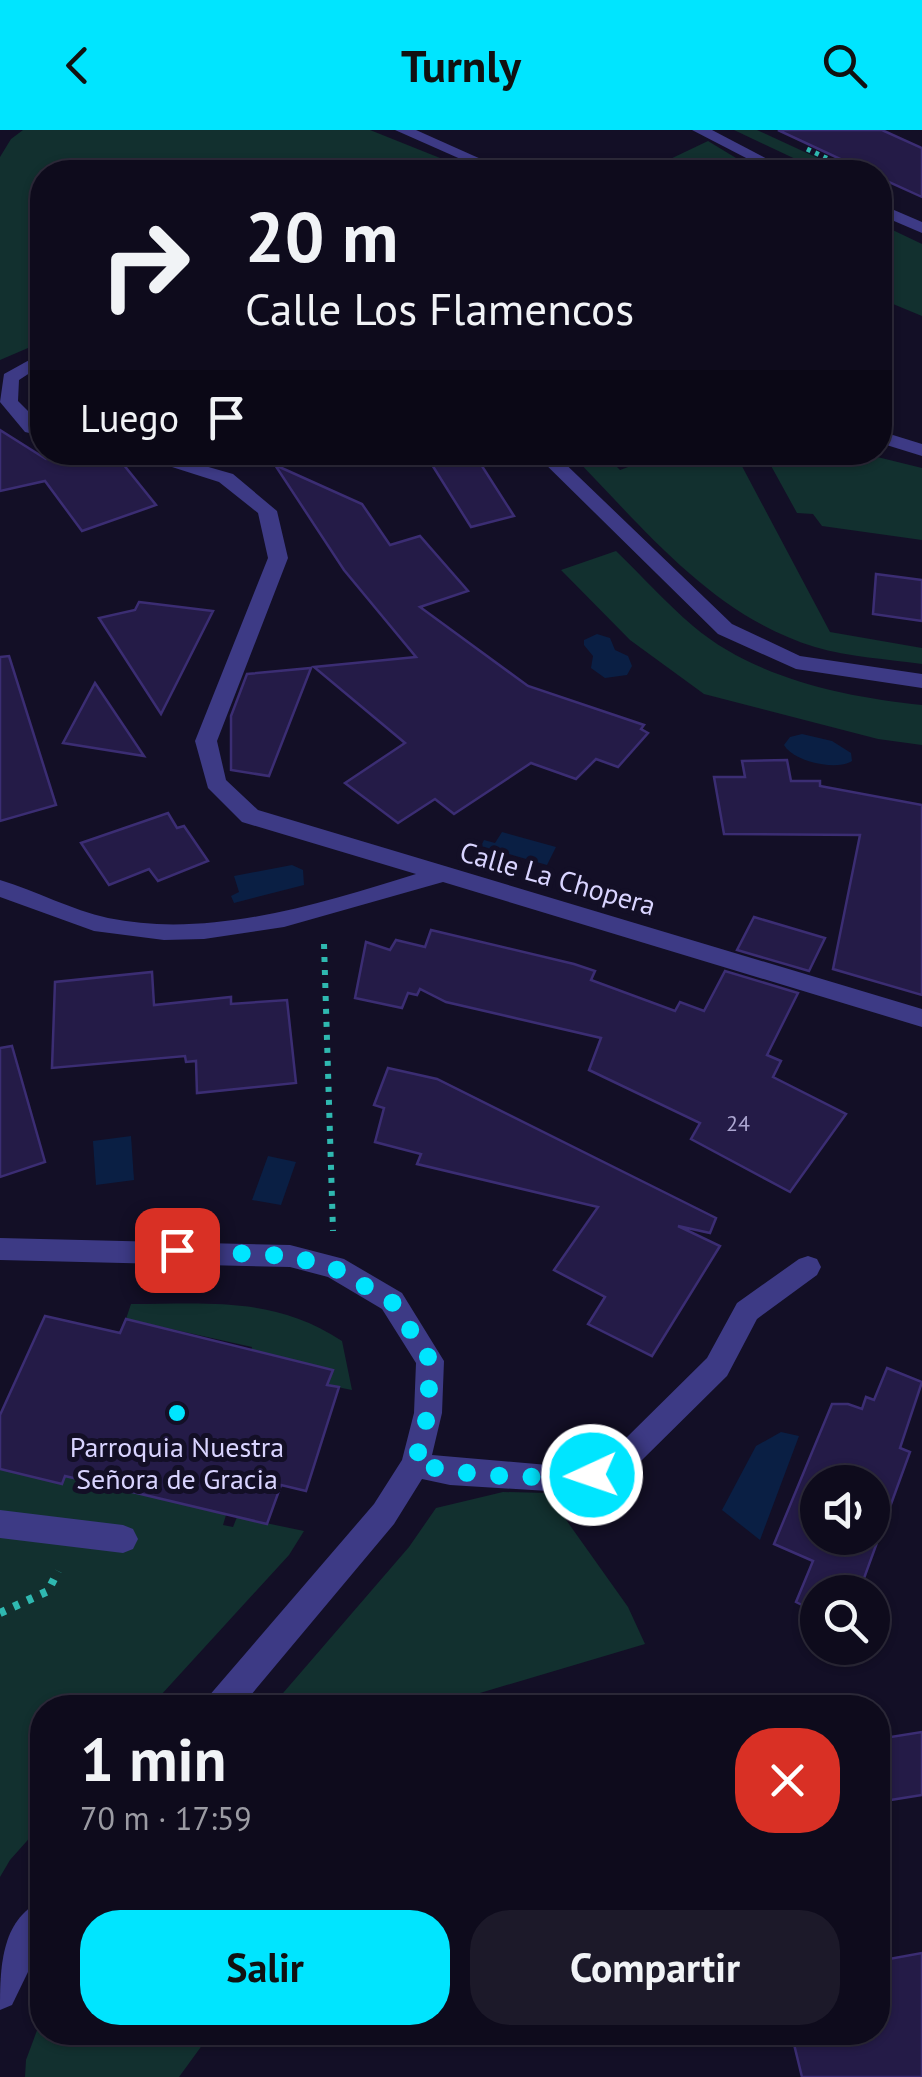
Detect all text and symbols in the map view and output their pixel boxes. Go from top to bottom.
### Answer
text: Turnly [401,36,521,94]
icon: back [50,38,105,93]
icon: search [817,38,872,93]
text: 20 m [245,191,398,281]
icon: right [80,200,210,330]
text: Calle Los Flamencos [245,279,634,337]
icon: arrive [199,390,254,445]
text: Luego [80,393,179,442]
street label: Calle La Chopera [456,832,660,924]
house number: 24 [726,1109,750,1137]
pin [135,1208,220,1293]
icon: arrive [150,1223,205,1278]
marker: Parroquia Nuestra Señora de Gracia [166,1402,188,1424]
position arrow [540,1423,644,1527]
place label: Parroquia Nuestra Señora de Gracia [70,1428,284,1497]
map controls [800,1465,890,1665]
button: sound [800,1465,890,1555]
button: search [800,1575,890,1665]
text: 1 min [80,1720,226,1798]
button: close [735,1728,840,1833]
text: 70 m · 17:59 [80,1797,252,1839]
button: Salir [80,1910,450,2025]
button: Compartir [470,1910,840,2025]

